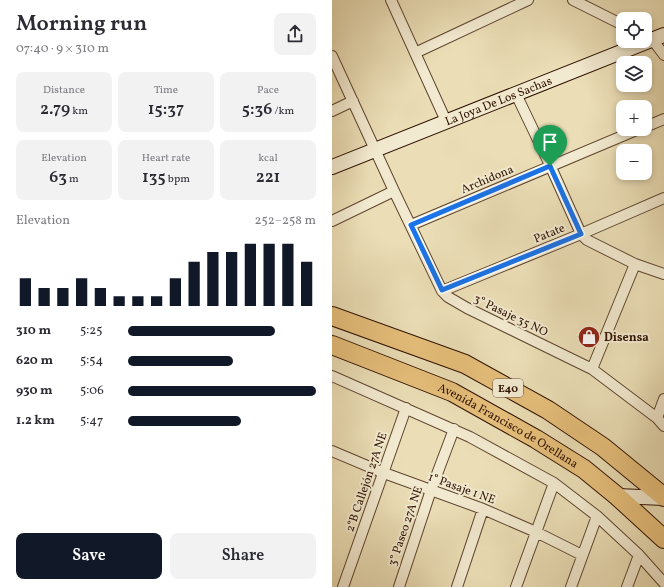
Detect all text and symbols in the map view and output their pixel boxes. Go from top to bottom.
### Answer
text: Morning run [16,9,147,40]
map controls [616,12,652,180]
button: locate [616,12,652,48]
button: share [274,13,316,55]
text: 07:40 · 9 × 310 m [16,40,109,58]
button: layers [616,56,652,92]
street label: La Joya De Los Sachas [443,73,555,130]
text: Distance [43,83,85,98]
text: Time [154,83,178,98]
text: Pace [257,83,279,98]
text: 2.79 [40,98,70,121]
text: 15:37 [148,98,184,121]
text: 5:36 [242,98,272,121]
button: + [616,100,652,136]
text: km [70,104,88,119]
text: /km [272,104,294,119]
pin [533,125,567,166]
icon: arrive [539,131,561,153]
button: − [616,144,652,180]
text: Elevation [41,151,87,166]
text: Heart rate [142,151,190,166]
text: kcal [258,151,278,166]
street label: Archidona [459,162,516,198]
text: 63 [49,166,67,189]
text: 135 [142,166,166,189]
text: 221 [256,166,280,189]
text: m [67,172,79,187]
text: bpm [166,172,190,187]
text: Elevation [16,212,70,230]
text: 252–258 m [254,212,316,230]
street label: Patate [531,220,568,247]
street label: 3° Pasaje 35 NO [471,291,551,341]
text: 310 m [16,322,51,340]
text: 5:25 [80,322,103,340]
shop icon: Disensa [576,324,602,350]
place label: Disensa [604,330,649,346]
text: 620 m [16,352,53,370]
text: 5:54 [80,352,103,370]
road number: E40 [493,379,523,397]
street label: Avenida Francisco de Orellana [435,380,581,472]
text: 930 m [16,382,53,400]
text: 5:06 [80,382,104,400]
text: 1.2 km [16,412,55,430]
text: 5:47 [80,412,103,430]
street label: 2°B Callejón 27A NE [342,430,391,534]
street label: 1° Pasaje 1 NE [426,469,497,508]
street label: 3° Paseo 27A NE [385,484,427,568]
button: Save [16,533,162,579]
button: Share [170,533,316,579]

